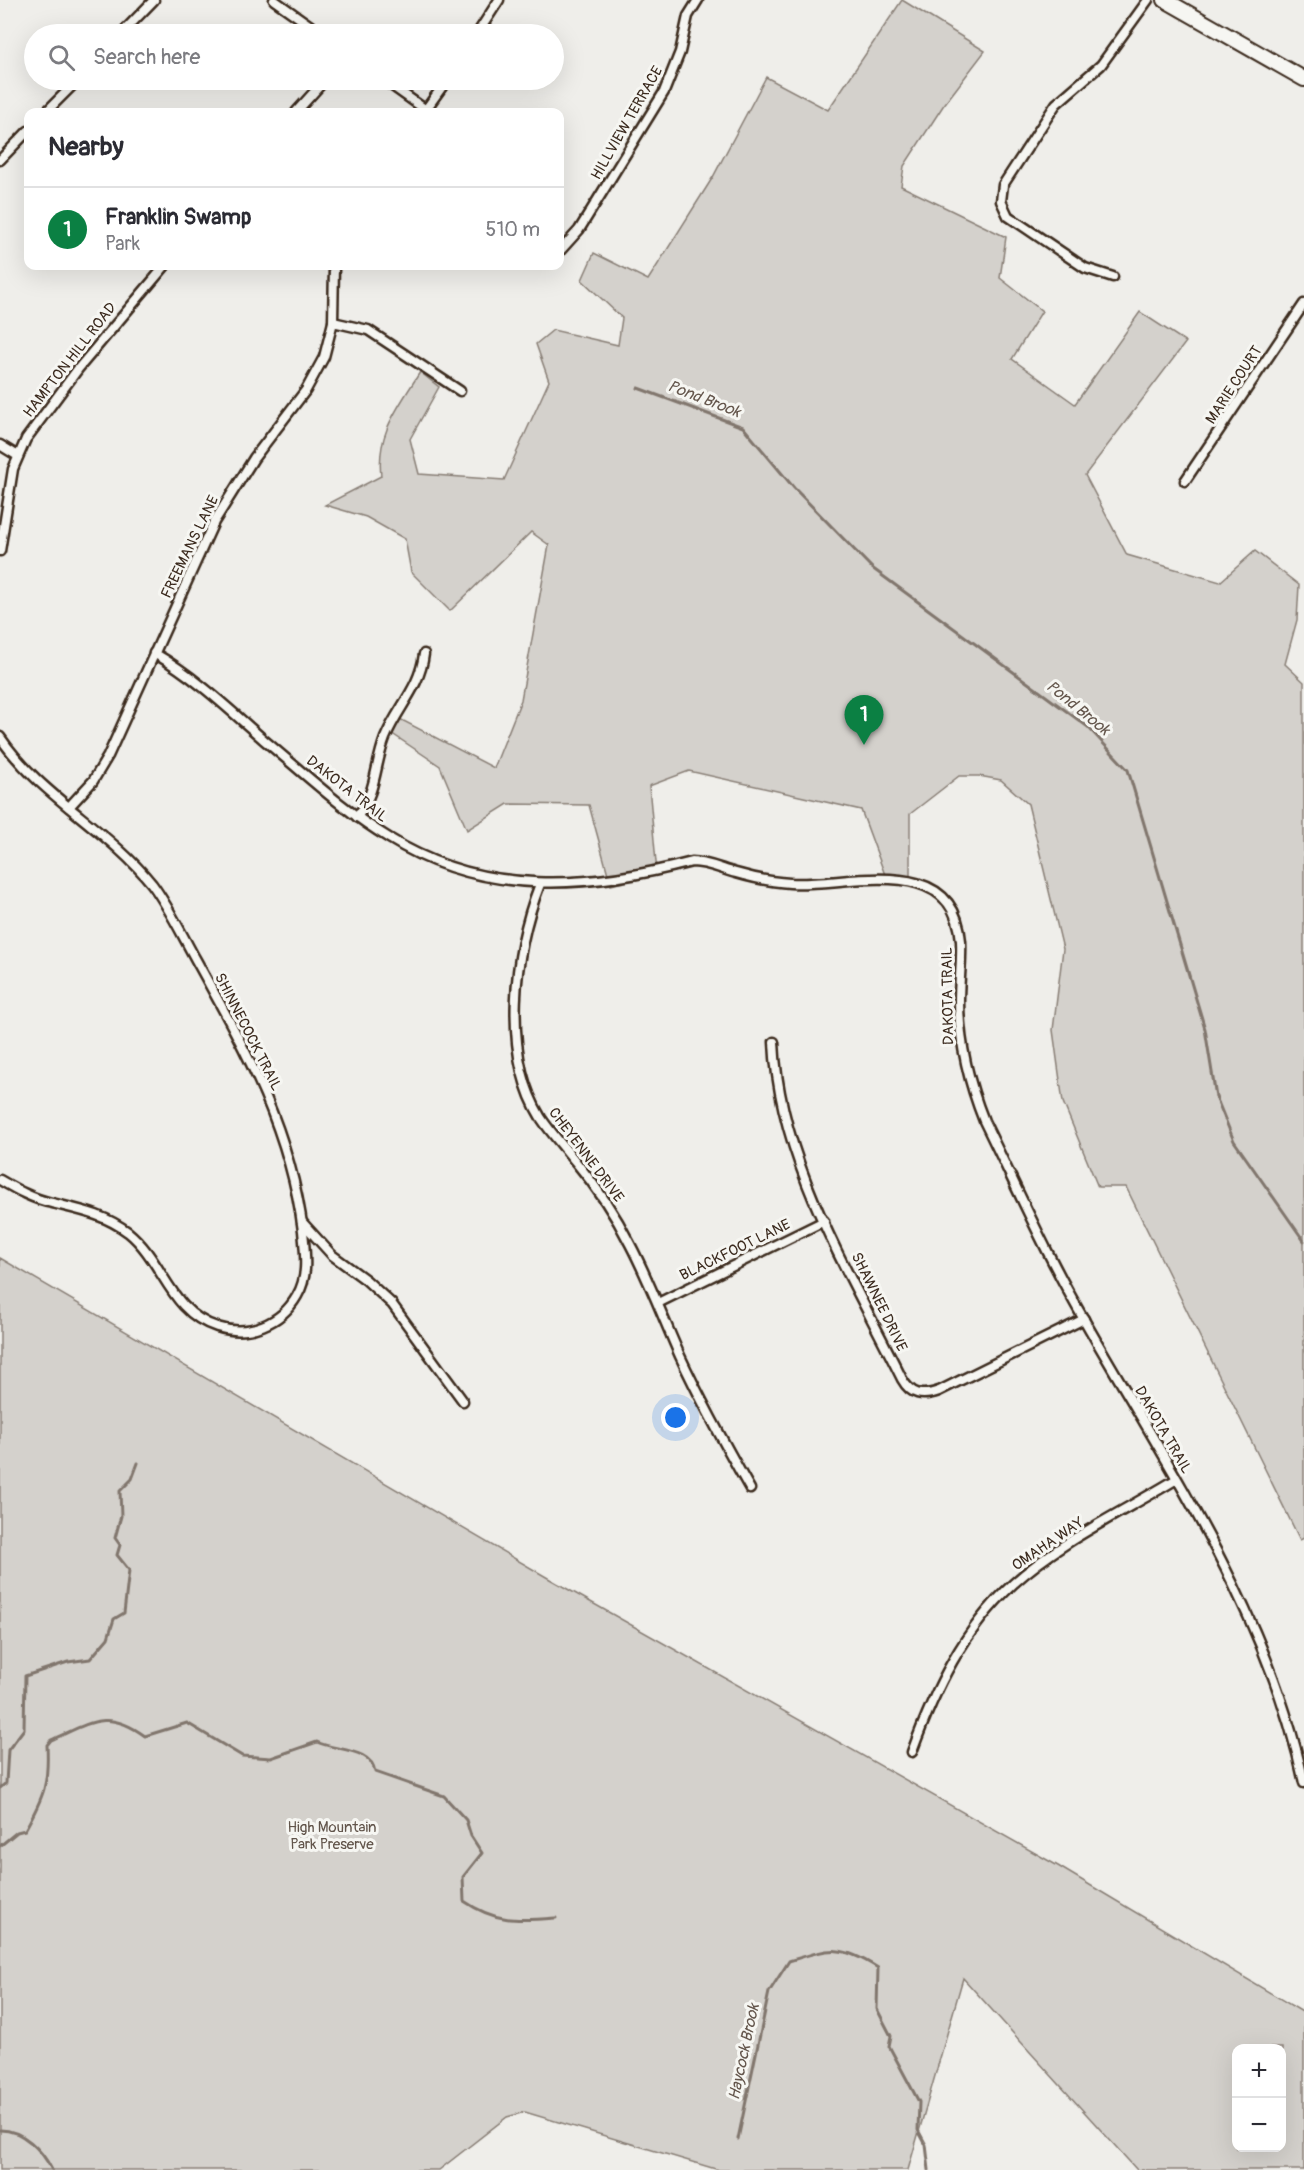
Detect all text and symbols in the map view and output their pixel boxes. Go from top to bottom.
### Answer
search box [24,24,564,90]
icon: search [45,41,78,74]
text: Search here [93,43,200,71]
street label: HILLVIEW TERRACE [587,63,667,183]
text: Nearby [48,131,124,163]
text: Franklin Swamp [105,203,251,231]
text: 1 [64,217,71,242]
text: 510 m [486,217,540,242]
text: Park [105,231,140,256]
street label: HAMPTON HILL ROAD [19,299,121,421]
street label: MARIE COURT [1202,342,1266,428]
water label: Pond Brook [665,376,744,422]
street label: FREEMANS LANE [157,492,223,602]
water label: Pond Brook [1042,676,1115,741]
pin: 1 [844,696,884,745]
street label: DAKOTA TRAIL [303,751,391,827]
street label: DAKOTA TRAIL [938,947,958,1045]
street label: SHINNECOCK TRAIL [210,970,286,1094]
street label: CHEYENNE DRIVE [544,1104,628,1206]
street label: BLACKFOOT LANE [677,1215,794,1285]
street label: SHAWNEE DRIVE [847,1249,911,1355]
street label: DAKOTA TRAIL [1130,1383,1196,1477]
your location [661,1403,690,1432]
street label: OMAHA WAY [1008,1513,1088,1575]
park label: High Mountain Park Preserve [288,1818,376,1854]
water label: Haycock Brook [724,2001,764,2102]
map controls [1232,2044,1286,2152]
button: + [1232,2044,1286,2098]
button: − [1232,2098,1286,2152]

